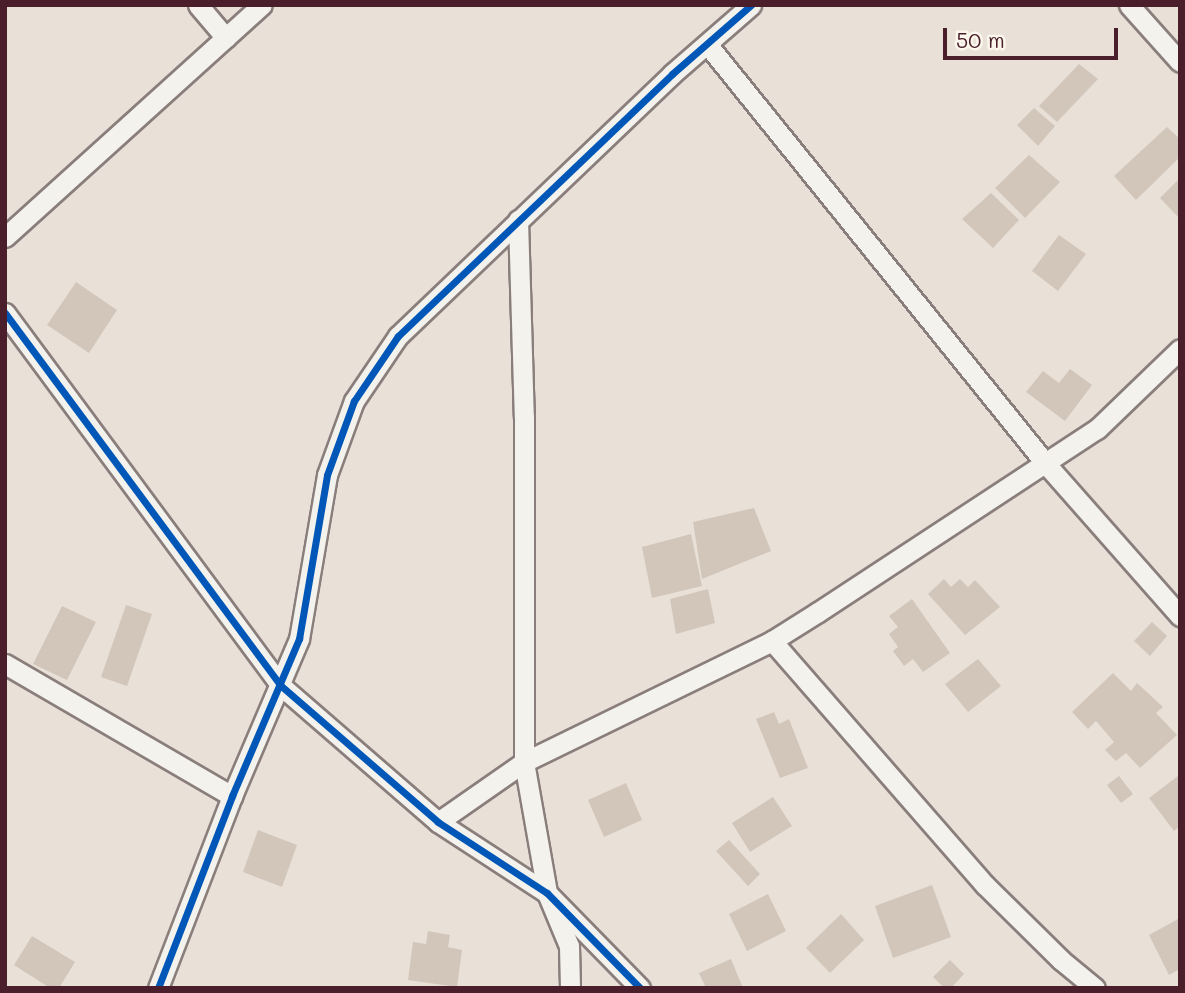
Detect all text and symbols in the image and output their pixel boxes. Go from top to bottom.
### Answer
scale bar [947,14,1122,58]
text: 50 m [956,26,1005,53]

